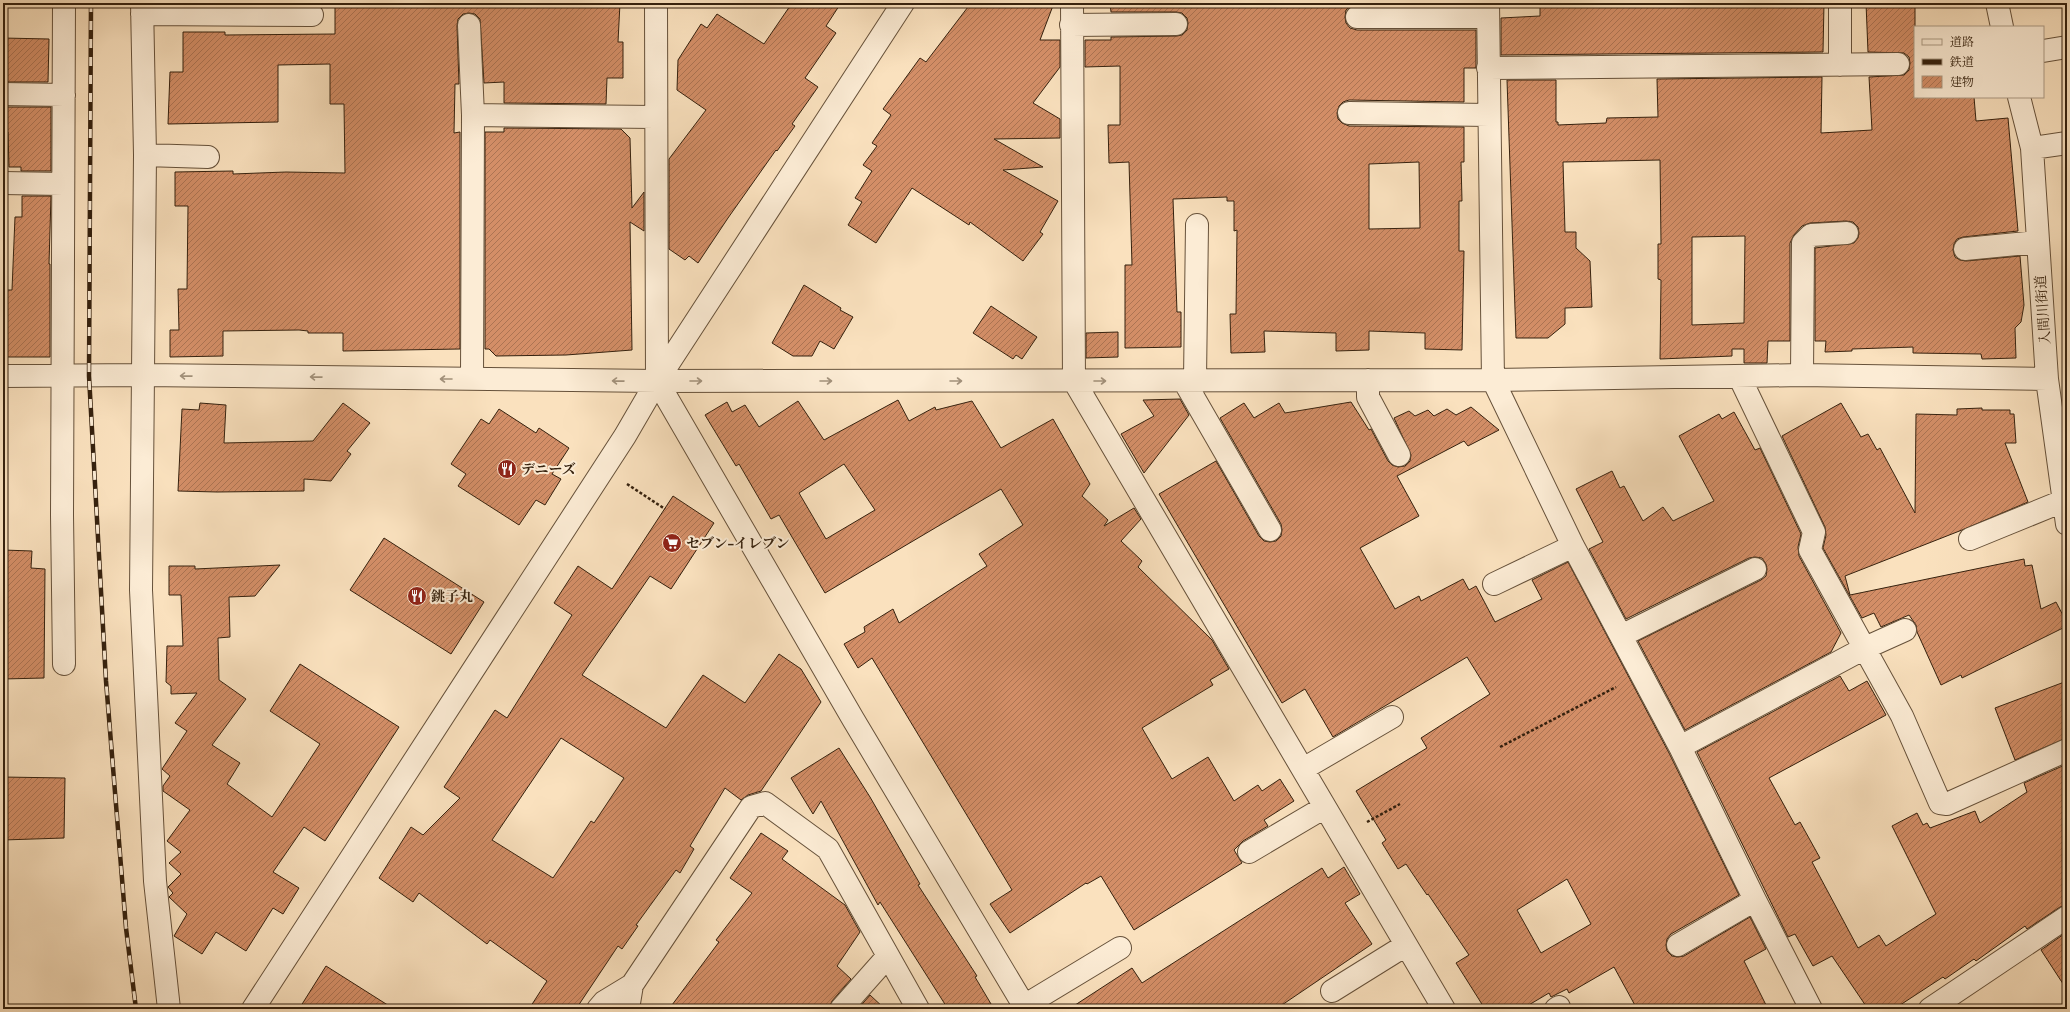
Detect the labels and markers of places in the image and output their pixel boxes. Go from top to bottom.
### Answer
restaurant icon: デニーズ [496,458,518,480]
place label: デニーズ [521,460,576,479]
supermarket icon: セブン-イレブン [661,532,683,554]
place label: セブン-イレブン [686,534,790,553]
restaurant icon: 銚子丸 [406,585,428,607]
place label: 銚子丸 [431,587,473,606]

